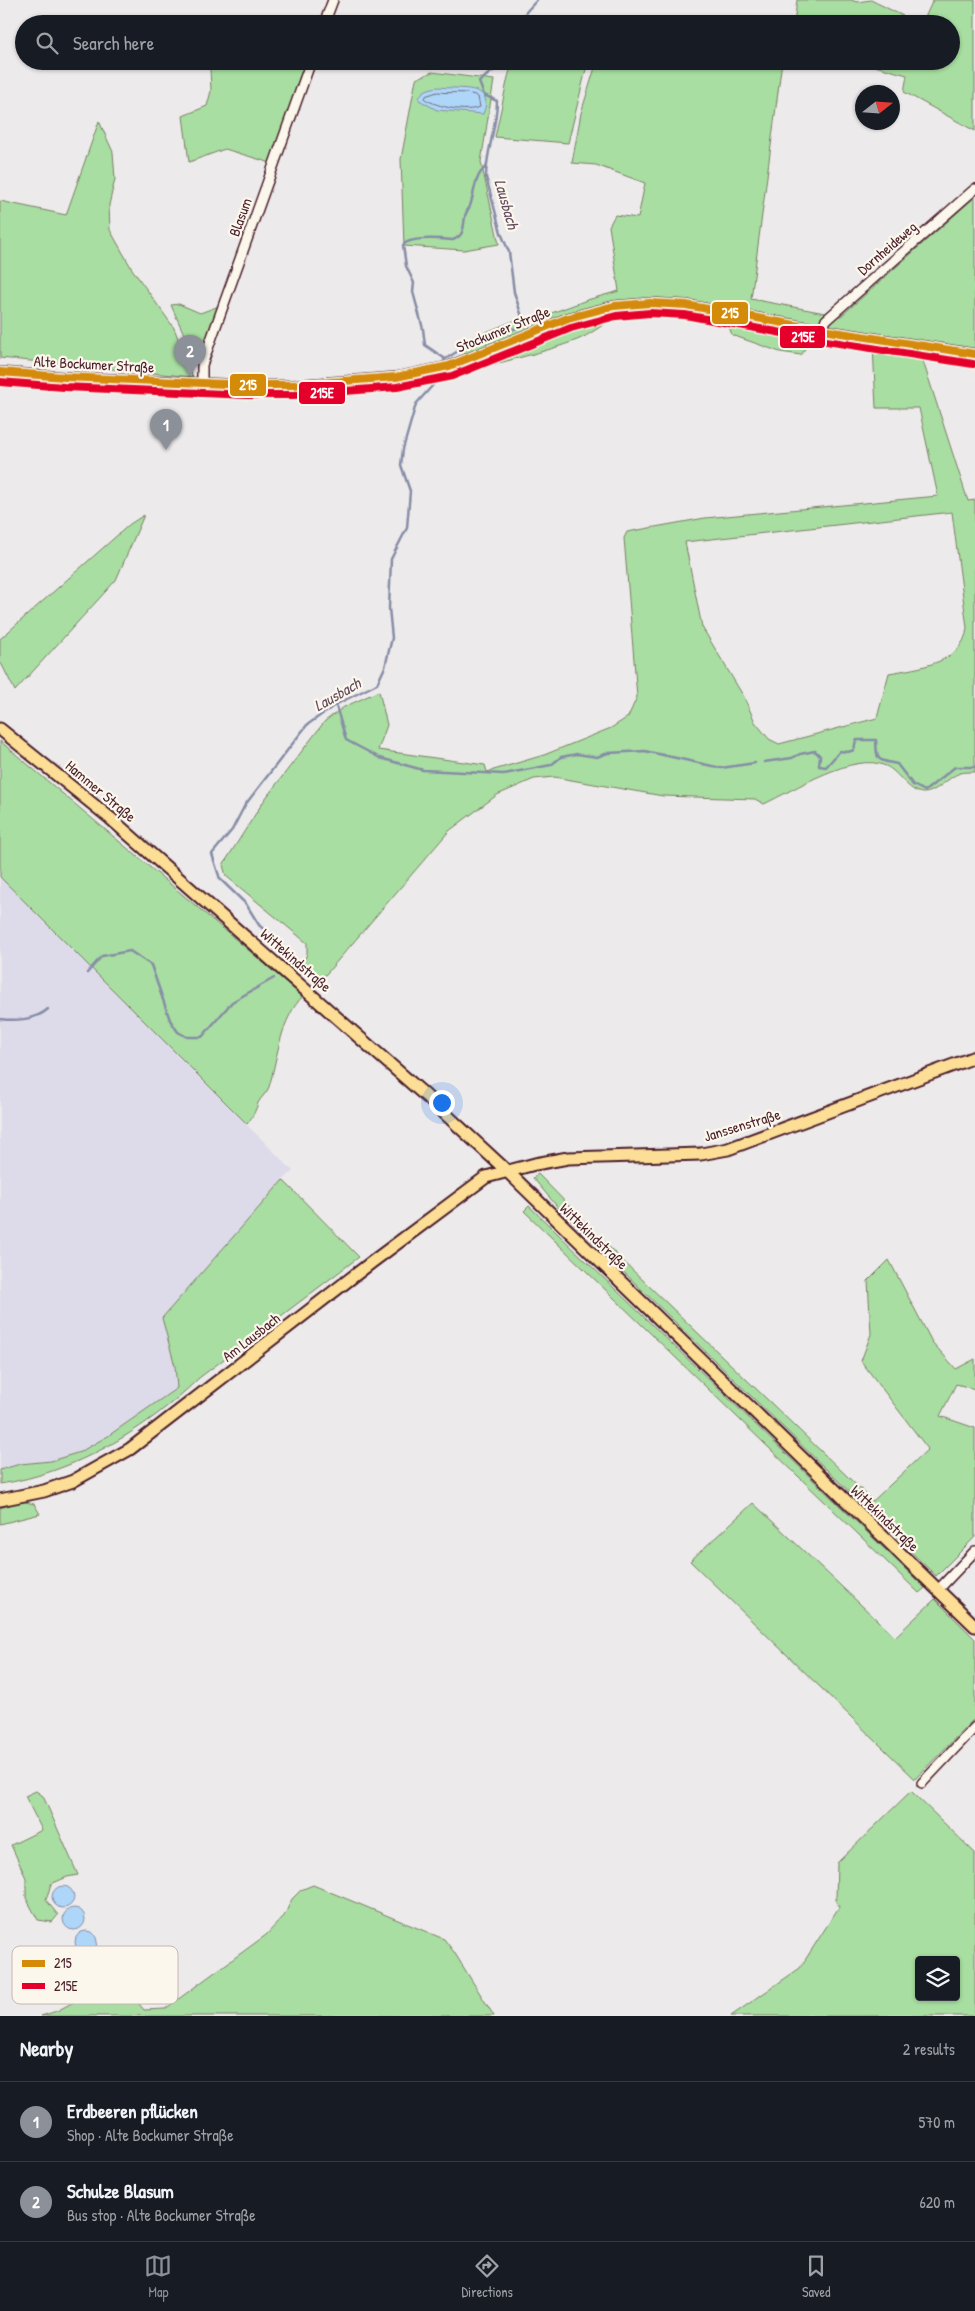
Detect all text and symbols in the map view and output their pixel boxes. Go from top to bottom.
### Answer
search box [15,15,960,70]
icon: search [33,29,61,57]
text: Search here [73,30,154,56]
north arrow [855,85,900,130]
water label: Lausbach [489,177,525,233]
street label: Blasum [223,195,257,239]
street label: Dornheideweg [853,216,922,280]
street label: Stockumer Straße [453,301,553,357]
line badge: 215 [711,301,749,325]
text: 215 [721,303,739,322]
line badge: 215E [779,325,826,349]
text: 215E [791,327,816,346]
pin: 2 [174,335,206,376]
street label: Alte Bockumer Straße [33,350,155,378]
line badge: 215 [229,373,267,397]
text: 215 [239,375,257,394]
line badge: 215E [298,381,346,405]
text: 215E [310,383,335,402]
pin: 1 [150,409,182,450]
water label: Lausbach [310,671,366,716]
street label: Hammer Straße [61,755,141,827]
street label: Wittekindstraße [256,923,336,997]
your location [429,1090,455,1116]
street label: Janssenstraße [701,1103,783,1147]
street label: Wittekindstraße [555,1198,633,1274]
street label: Am Lausbach [218,1308,284,1366]
street label: Wittekindstraße [846,1480,924,1556]
legend [12,1946,178,2004]
text: 215 [54,1953,72,1972]
map controls [915,1956,960,2001]
button: layers [915,1956,960,2001]
text: 215E [54,1976,78,1995]
text: Nearby [20,2034,73,2063]
text: 2 results [903,2038,955,2060]
text: Erdbeeren pflücken [67,2098,198,2124]
text: 1 [33,2111,39,2133]
text: 570 m [919,2111,955,2133]
text: Shop · Alte Bockumer Straße [67,2124,234,2146]
text: Schulze Blasum [67,2178,174,2204]
text: 2 [32,2191,40,2213]
text: 620 m [919,2191,955,2213]
text: Bus stop · Alte Bockumer Straße [67,2204,256,2226]
tab: Map [144,2252,172,2301]
tab: Directions [461,2252,513,2301]
tab: Saved [802,2252,831,2301]

